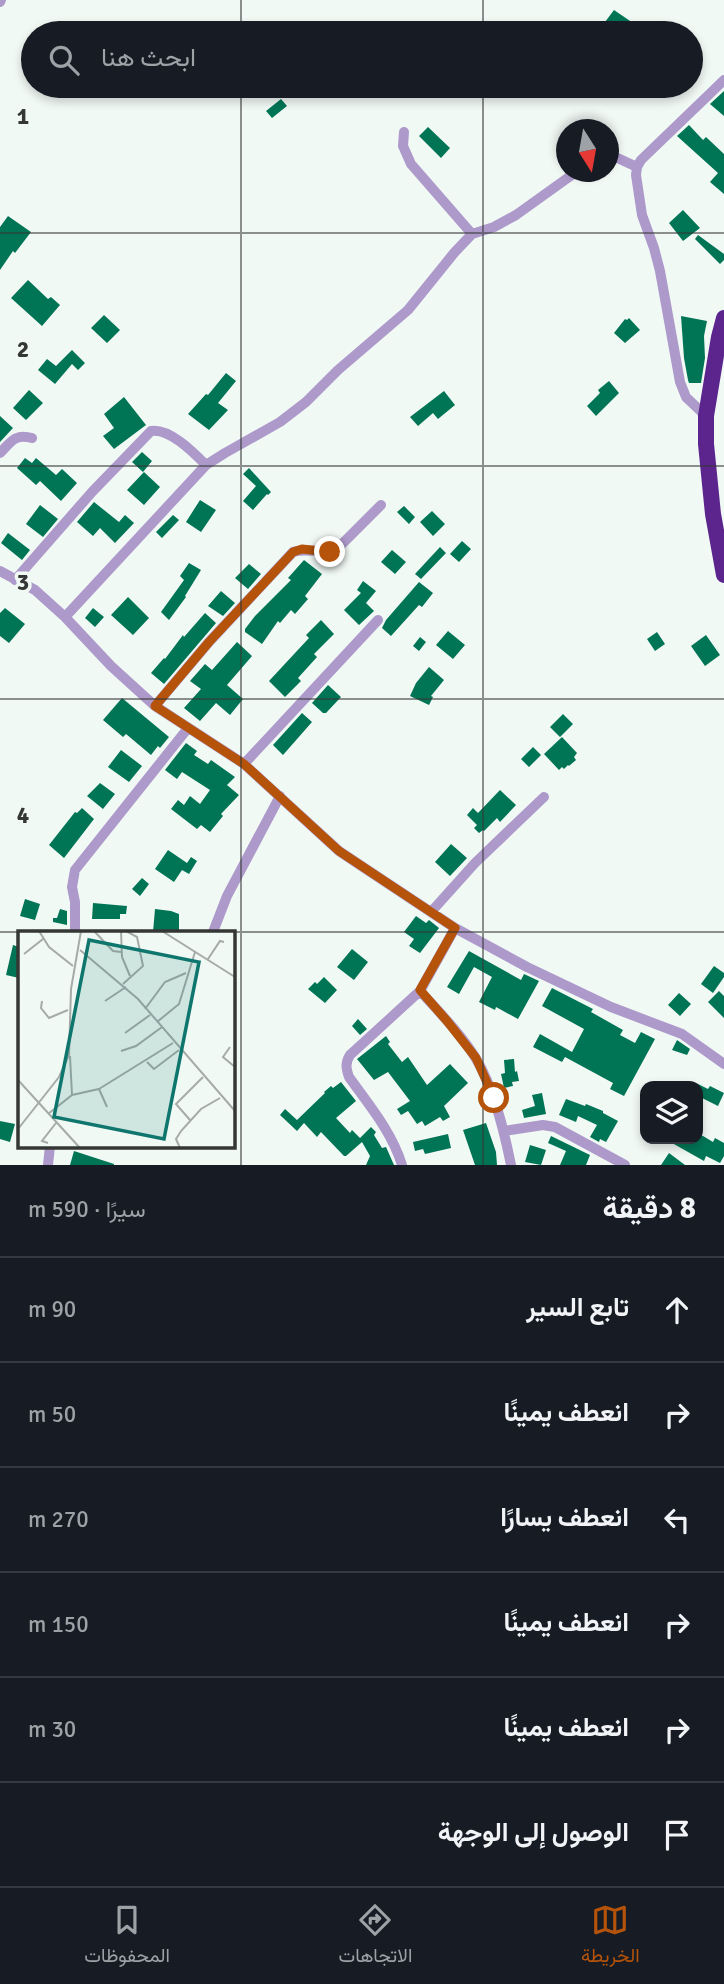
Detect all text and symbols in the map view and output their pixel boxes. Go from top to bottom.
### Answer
search box [21,21,703,98]
icon: search [45,41,83,79]
text: ابحث هنا [101,42,196,74]
text: 1 [17,102,29,131]
north arrow [556,119,619,182]
text: 2 [17,335,29,364]
route end [314,536,345,567]
text: 3 [17,568,29,597]
text: 4 [17,801,29,830]
inset map [18,931,234,1148]
map controls [640,1081,703,1144]
button: layers [640,1081,703,1144]
route start [478,1082,509,1113]
text: 8 دقيقة [602,1190,696,1227]
text: سيرًا · 590 m [28,1195,146,1224]
icon: ahead [658,1291,696,1329]
text: تابع السير [526,1292,629,1324]
text: 90 m [28,1295,76,1324]
icon: right [658,1396,696,1434]
text: انعطف يمينًا [503,1397,629,1429]
text: 50 m [28,1400,76,1429]
icon: left [658,1501,696,1539]
text: انعطف يسارًا [500,1502,629,1534]
text: 270 m [28,1505,89,1534]
icon: right [658,1606,696,1644]
text: انعطف يمينًا [503,1607,629,1639]
text: 150 m [28,1610,89,1639]
icon: right [658,1711,696,1749]
text: انعطف يمينًا [503,1712,629,1744]
text: 30 m [28,1715,76,1744]
icon: arrive [658,1816,696,1854]
text: الوصول إلى الوجهة [438,1817,629,1849]
tab: المحفوظات [84,1901,170,1972]
tab: الاتجاهات [339,1901,412,1972]
tab: الخريطة [581,1901,640,1972]

